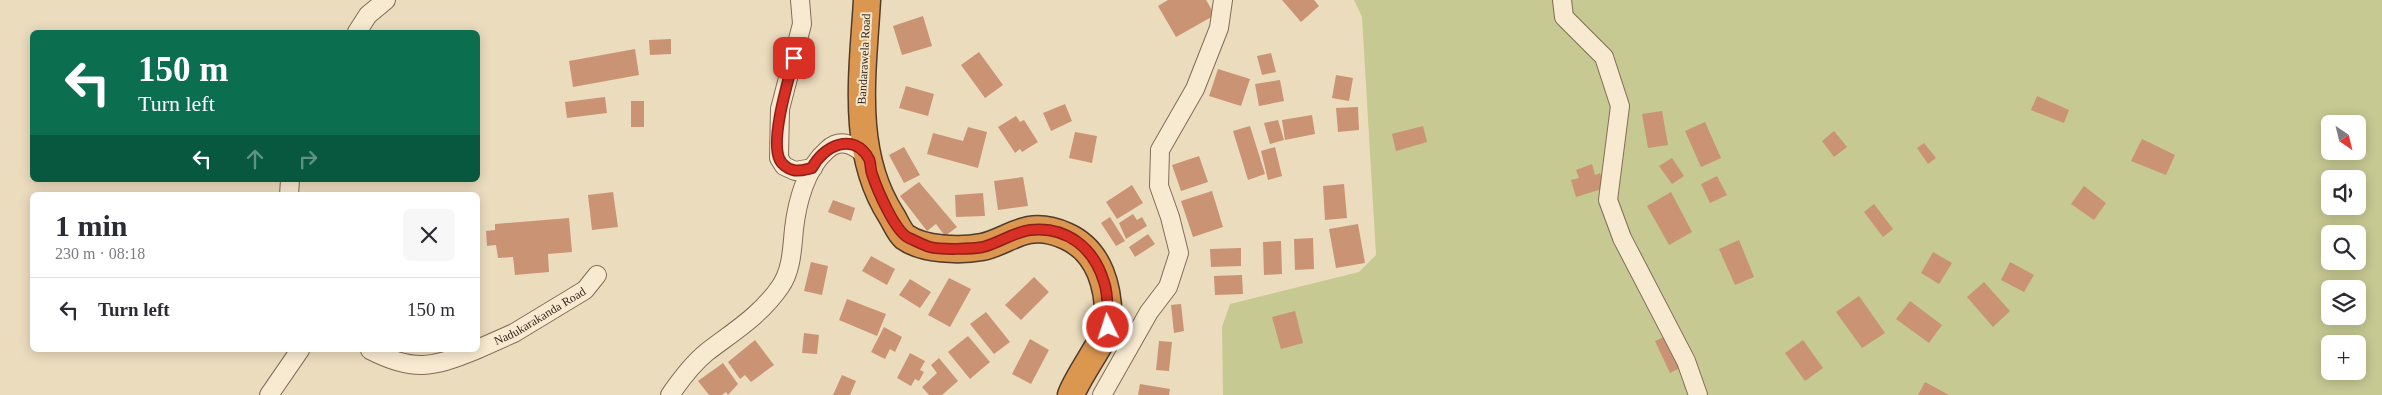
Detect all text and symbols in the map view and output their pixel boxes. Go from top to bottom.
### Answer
street label: Bandarawela Road [855,13,873,105]
pin [773,37,815,79]
icon: arrive [780,44,808,72]
icon: left [55,50,120,115]
text: 150 m [138,50,228,89]
text: Turn left [138,91,215,116]
north arrow [2321,115,2366,160]
map controls [2321,115,2366,380]
icon: left [188,145,216,173]
icon: ahead [241,145,269,173]
icon: right [294,145,322,173]
button: sound [2321,170,2366,215]
text: 1 min [55,209,128,242]
button: close [403,209,455,261]
button: search [2321,225,2366,270]
text: 230 m · 08:18 [55,245,145,262]
button: layers [2321,280,2366,325]
street label: Nadukarakanda Road [492,284,588,348]
icon: left [55,296,83,324]
text: Turn left [98,299,170,320]
text: 150 m [407,299,455,320]
position arrow [1081,300,1133,352]
button: + [2321,335,2366,380]

